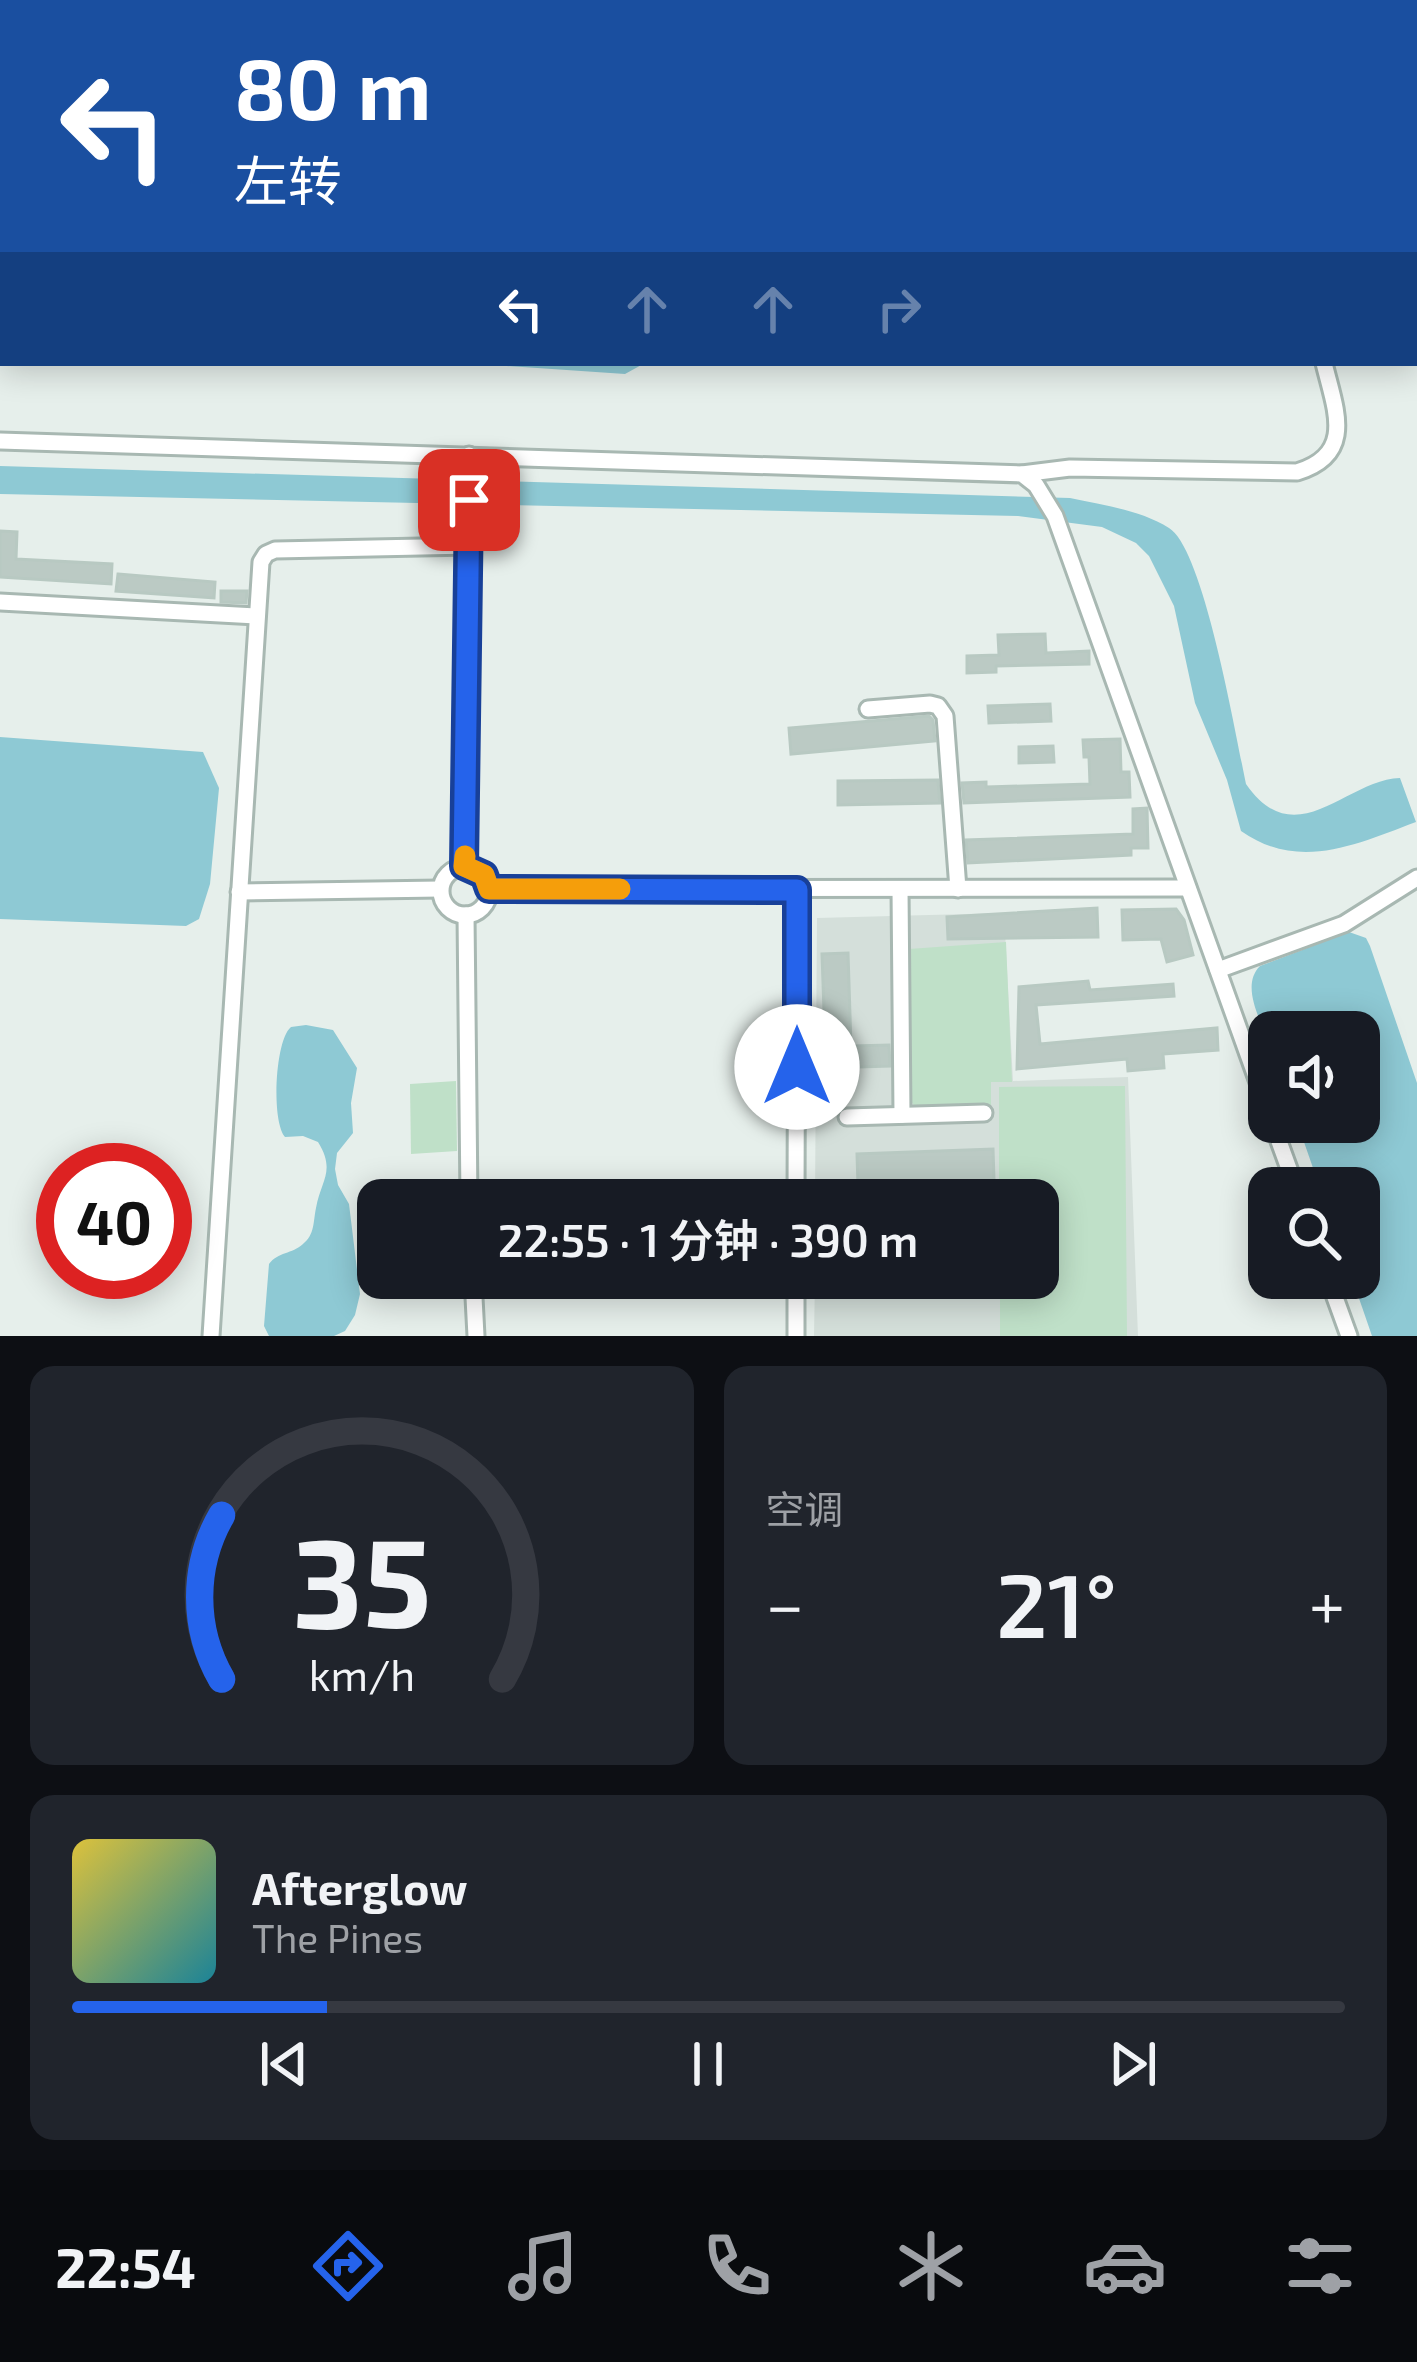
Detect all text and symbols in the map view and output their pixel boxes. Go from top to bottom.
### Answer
text: 80 m [234,36,431,137]
icon: left [36,48,192,204]
text: 左转 [234,147,342,212]
icon: left [488,276,554,342]
icon: ahead [614,276,680,342]
icon: ahead [740,276,806,342]
icon: right [866,276,932,342]
pin [418,449,520,551]
icon: arrive [436,467,502,533]
position arrow [734,1004,860,1130]
map controls [1248,1011,1380,1299]
button: sound [1248,1011,1380,1143]
speed limit sign: 40 [36,1143,192,1299]
button: search [1248,1167,1380,1299]
text: 22:55 · 1 分钟 · 390 m [498,1212,918,1266]
text: 空调 [766,1485,844,1532]
text: 35 [292,1503,432,1653]
text: 21° [996,1548,1117,1656]
text: − [766,1563,804,1642]
text: + [1309,1563,1345,1642]
text: km/h [308,1647,415,1699]
text: Afterglow [252,1860,468,1914]
text: The Pines [252,1914,423,1961]
icon: previous [251,2031,317,2097]
icon: pause [675,2031,741,2097]
icon: next [1100,2031,1166,2097]
icon: directions [306,2224,390,2308]
icon: music [501,2224,585,2308]
icon: phone [695,2224,779,2308]
icon: climate [889,2224,973,2308]
icon: car [1083,2224,1167,2308]
icon: filters [1278,2224,1362,2308]
text: 22:54 [55,2234,196,2299]

